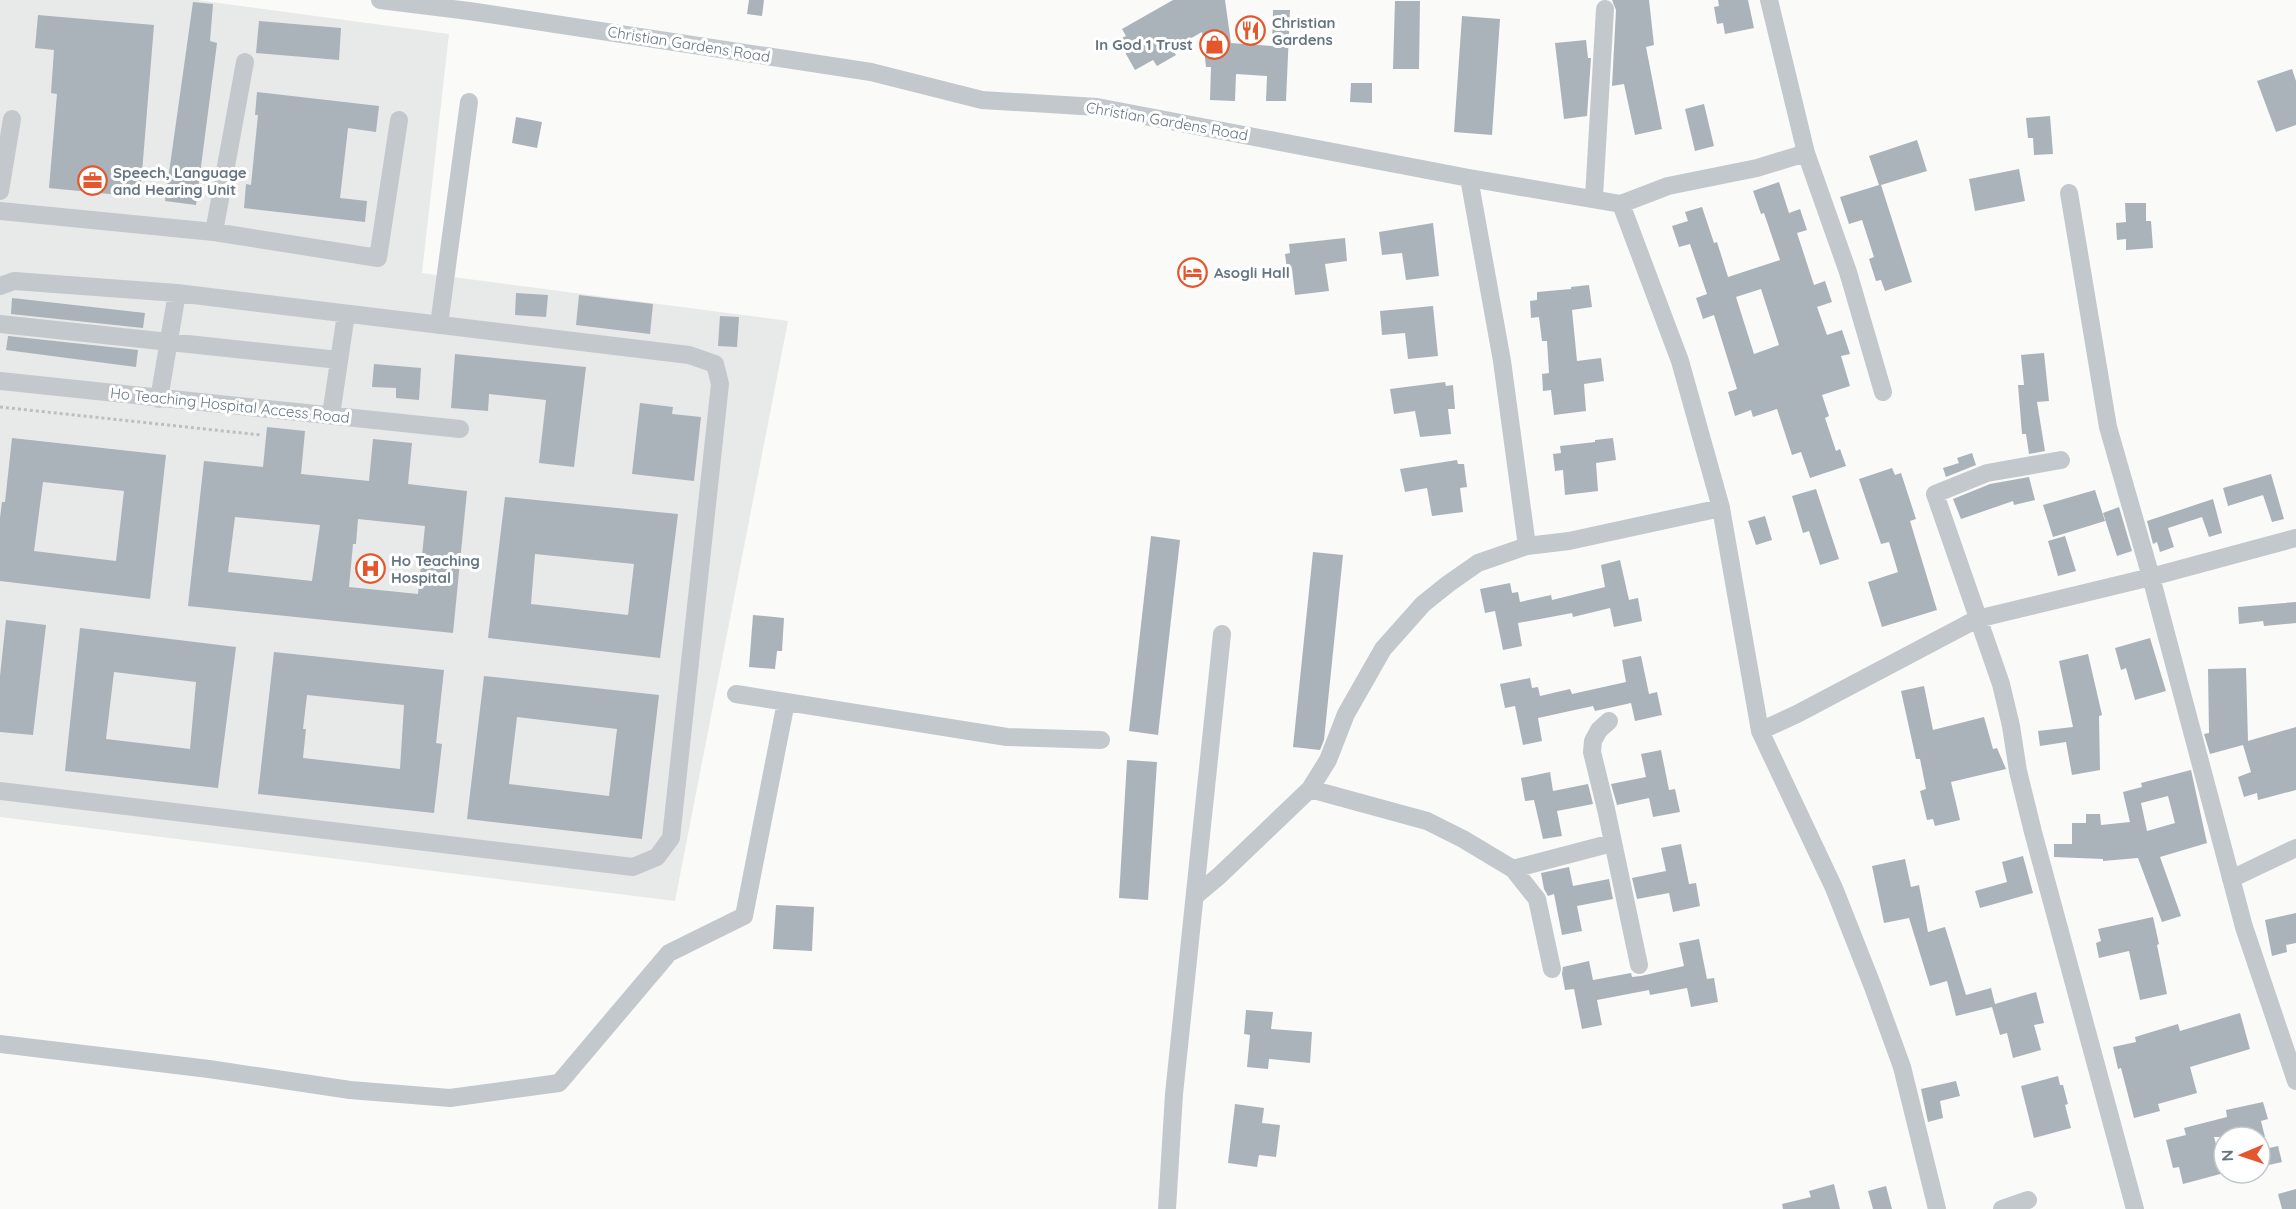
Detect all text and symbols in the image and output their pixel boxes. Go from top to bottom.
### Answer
place label: Christian Gardens [1272,13,1336,49]
restaurant icon: Christian Gardens [1235,15,1267,47]
street label: Christian Gardens Road [606,22,772,66]
shop icon: In God 1 Trust [1198,28,1230,60]
place label: In God 1 Trust [1095,35,1193,54]
street label: Christian Gardens Road [1084,97,1250,145]
place label: Speech, Language and Hearing Unit [113,163,247,199]
office icon: Speech, Language and Hearing Unit [76,165,108,197]
hotel icon: Asogli Hall [1177,256,1209,288]
place label: Asogli Hall [1214,263,1290,282]
street label: Ho Teaching Hospital Access Road [109,383,351,427]
place label: Ho Teaching Hospital [391,551,480,587]
hospital icon: Ho Teaching Hospital [354,553,386,585]
north arrow [2212,1125,2272,1185]
text: N [2217,1149,2237,1162]

